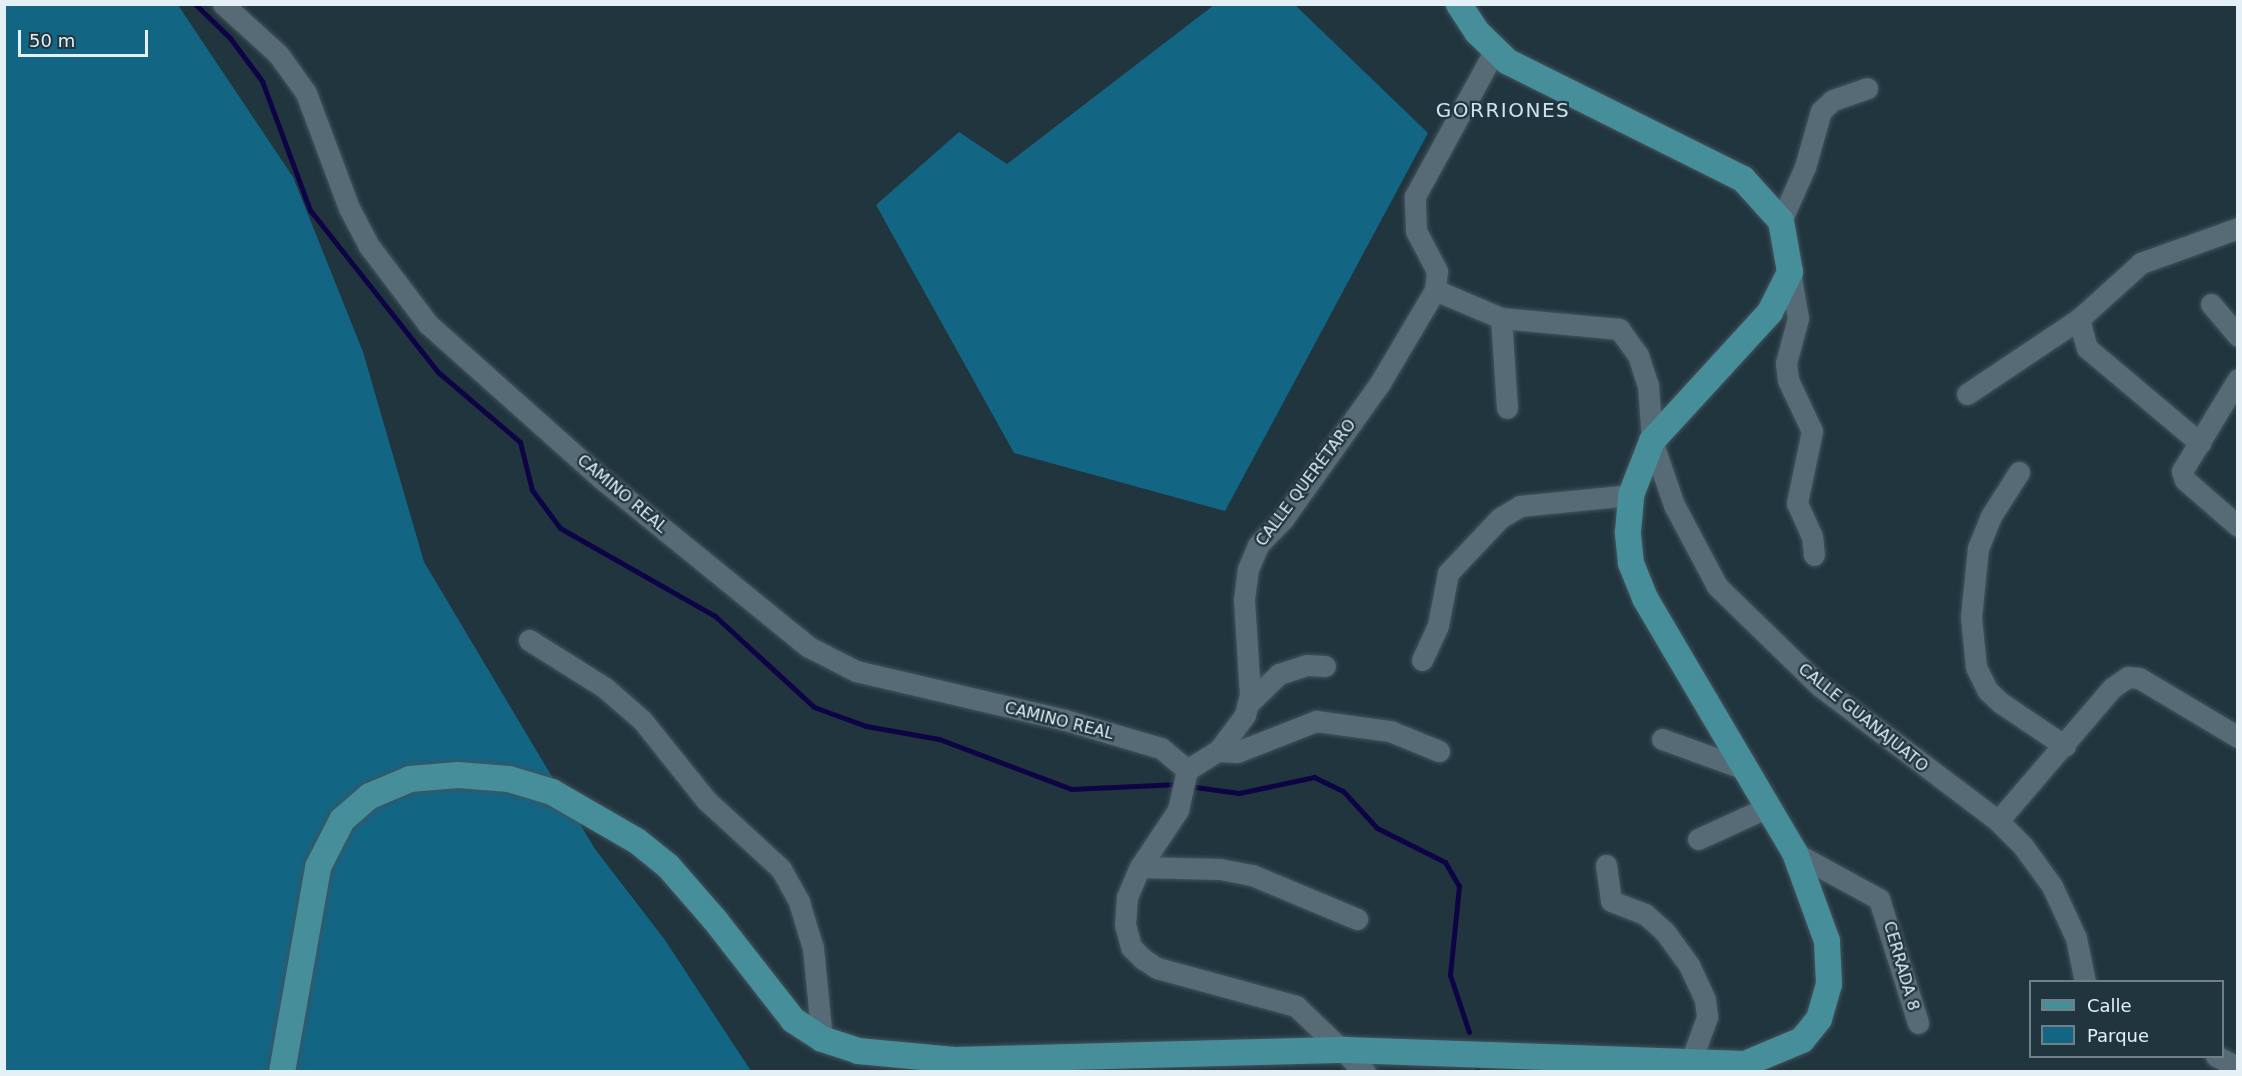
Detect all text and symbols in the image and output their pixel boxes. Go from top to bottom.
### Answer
scale bar [21,18,152,56]
text: 50 m [29,30,75,51]
district label: GORRIONES [1436,98,1570,122]
street label: CALLE QUERÉTARO [1252,416,1360,550]
street label: CAMINO REAL [573,451,671,537]
street label: CALLE GUANAJUATO [1794,660,1932,776]
street label: CAMINO REAL [1003,698,1115,744]
street label: CERRADA 8 [1879,919,1923,1013]
legend [2029,980,2224,1058]
text: Calle [2087,995,2132,1016]
text: Parque [2087,1025,2149,1046]

